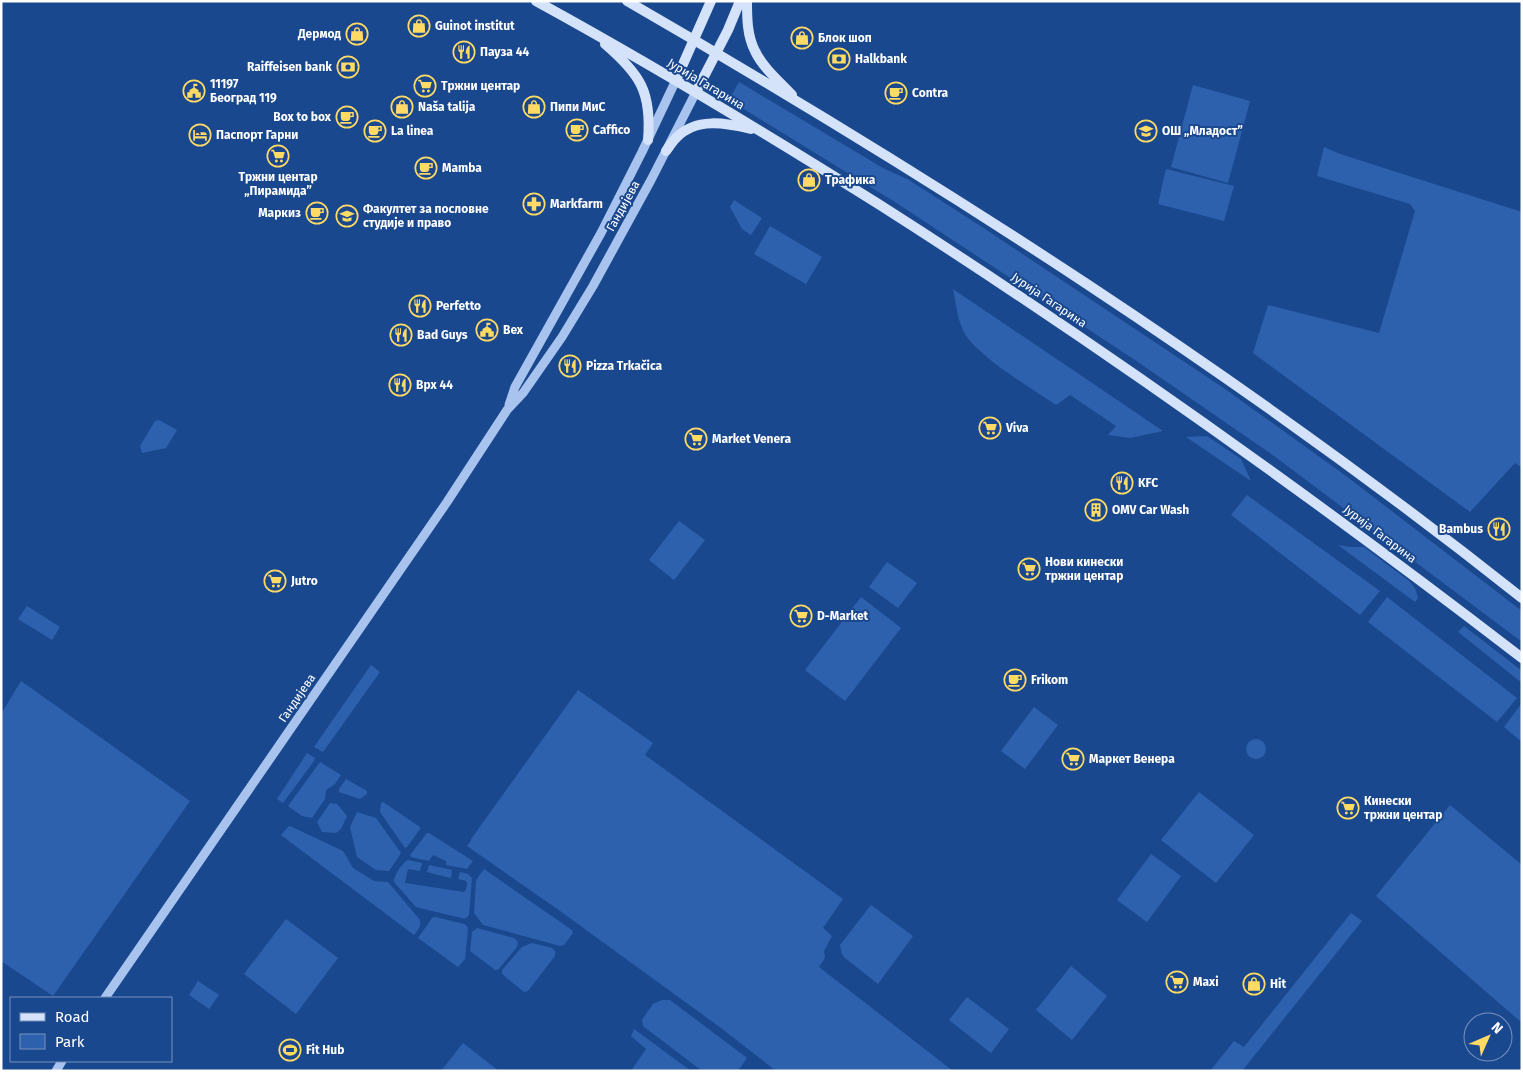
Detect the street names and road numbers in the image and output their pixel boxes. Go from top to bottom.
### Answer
street label: Јурија Гагарина [665,55,747,113]
street label: Гандијева [603,178,643,234]
street label: Јурија Гагарина [1009,270,1089,330]
street label: Јурија Гагарина [1341,502,1419,566]
street label: Гандијева [276,671,318,725]

